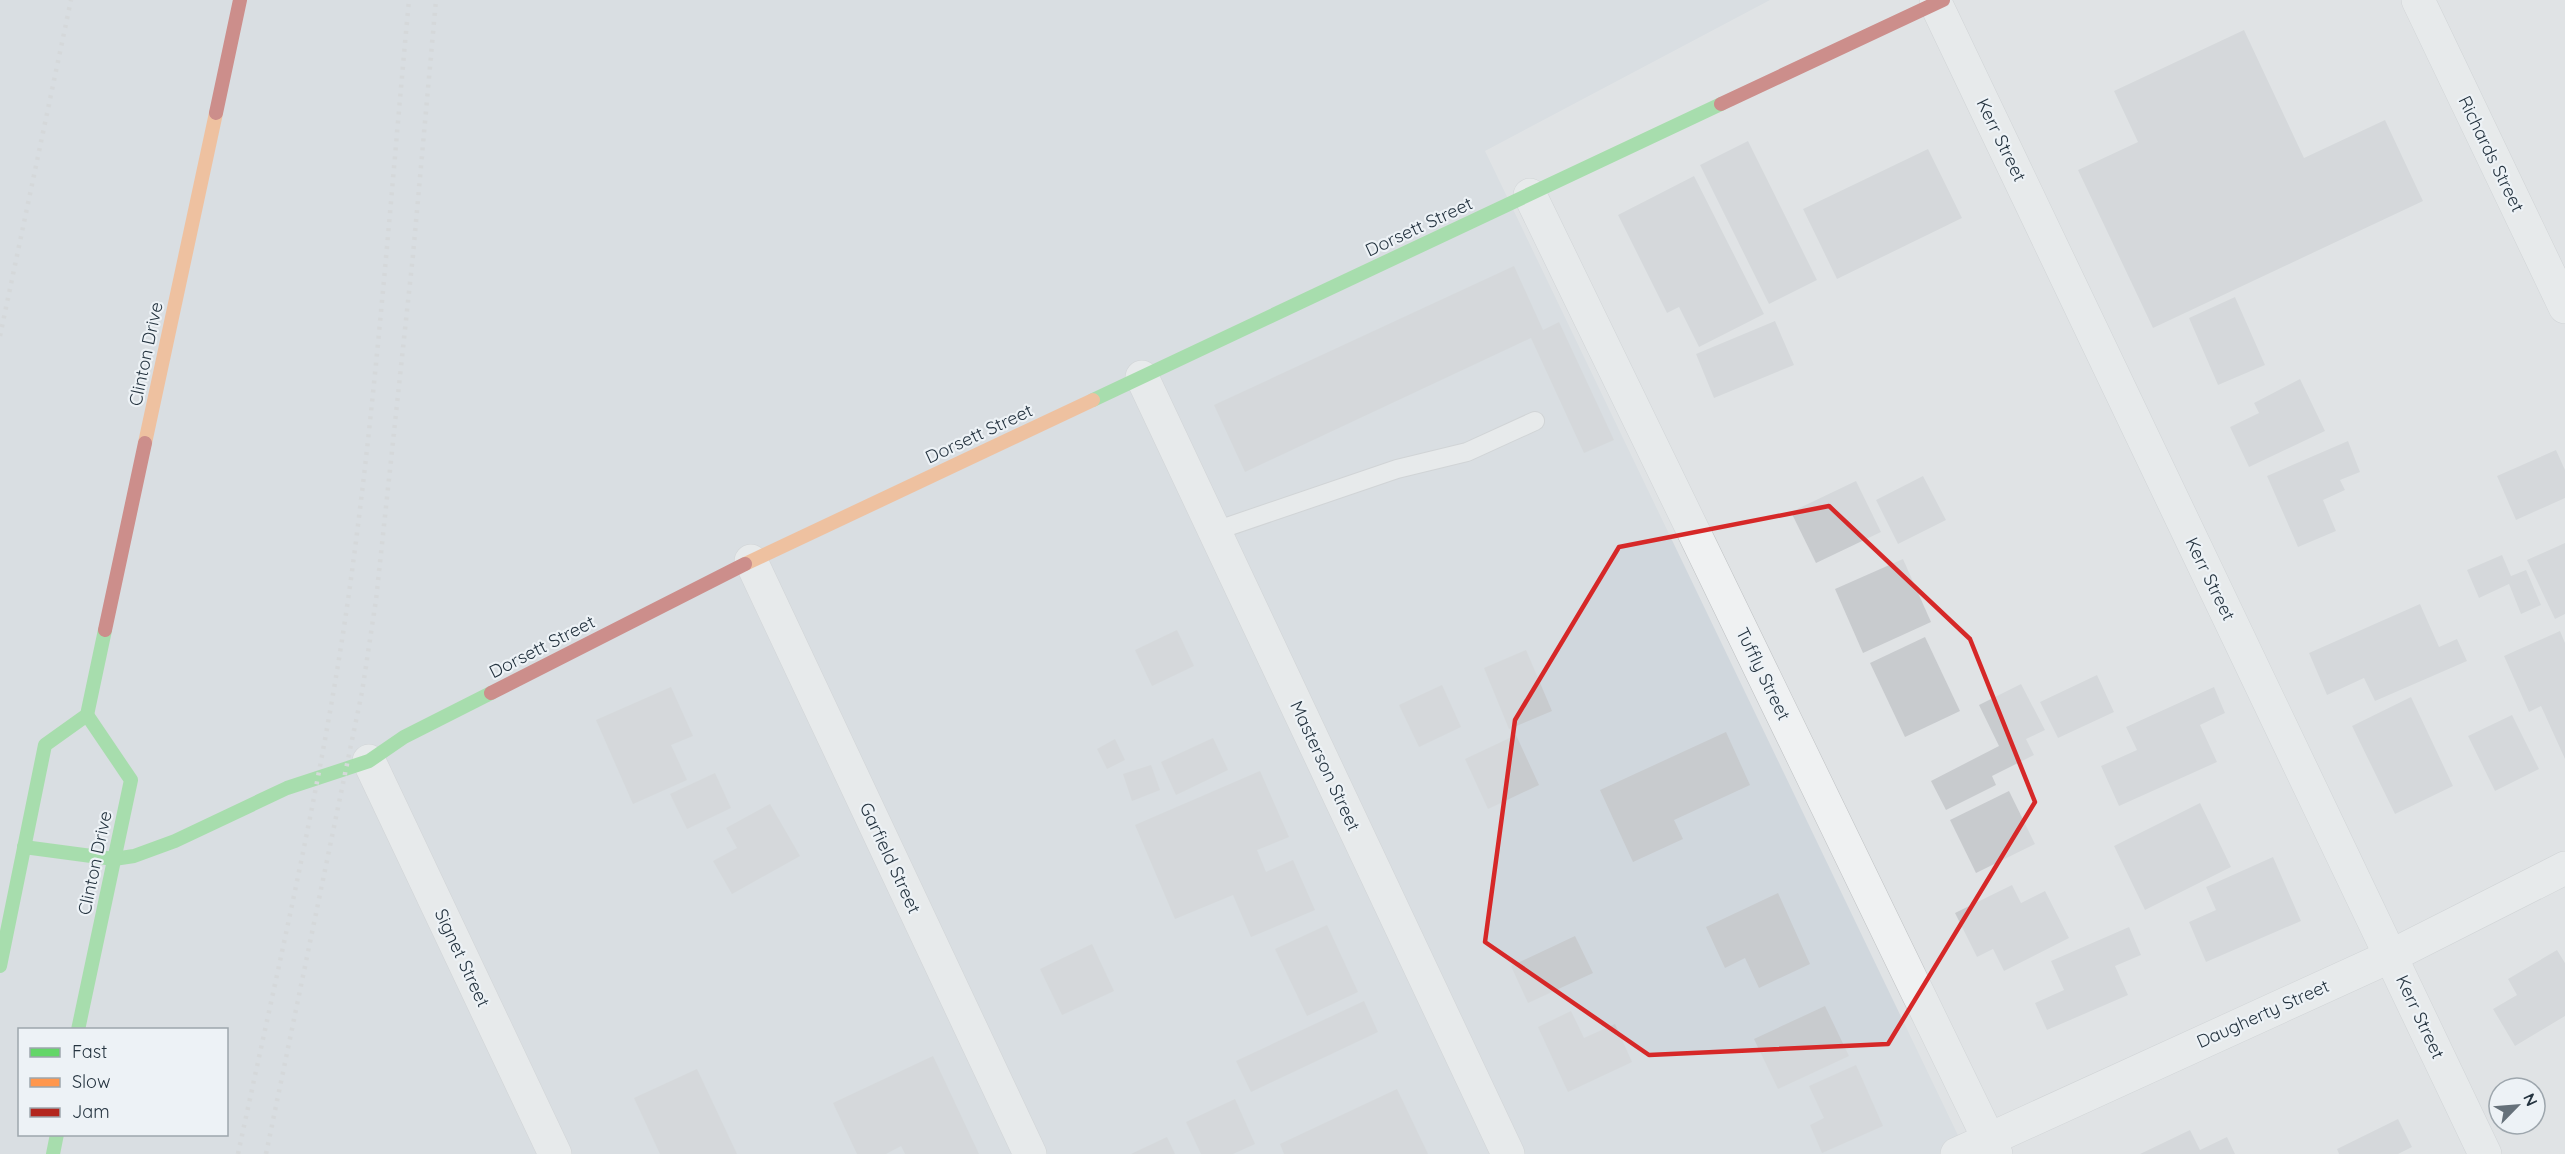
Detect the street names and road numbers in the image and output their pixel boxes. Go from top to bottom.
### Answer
street label: Richards Street [2453,92,2529,216]
street label: Kerr Street [1971,94,2031,185]
street label: Dorsett Street [1361,192,1476,261]
street label: Clinton Drive [123,300,168,408]
street label: Dorsett Street [921,399,1036,468]
street label: Kerr Street [2180,533,2240,624]
street label: Dorsett Street [485,610,599,683]
street label: Tuffly Street [1731,624,1796,724]
street label: Masterson Street [1285,697,1366,835]
street label: Garfield Street [855,799,926,917]
street label: Clinton Drive [72,809,117,917]
street label: Signet Street [430,905,495,1011]
street label: Kerr Street [2391,971,2450,1062]
street label: Daugherty Street [2193,974,2333,1053]

